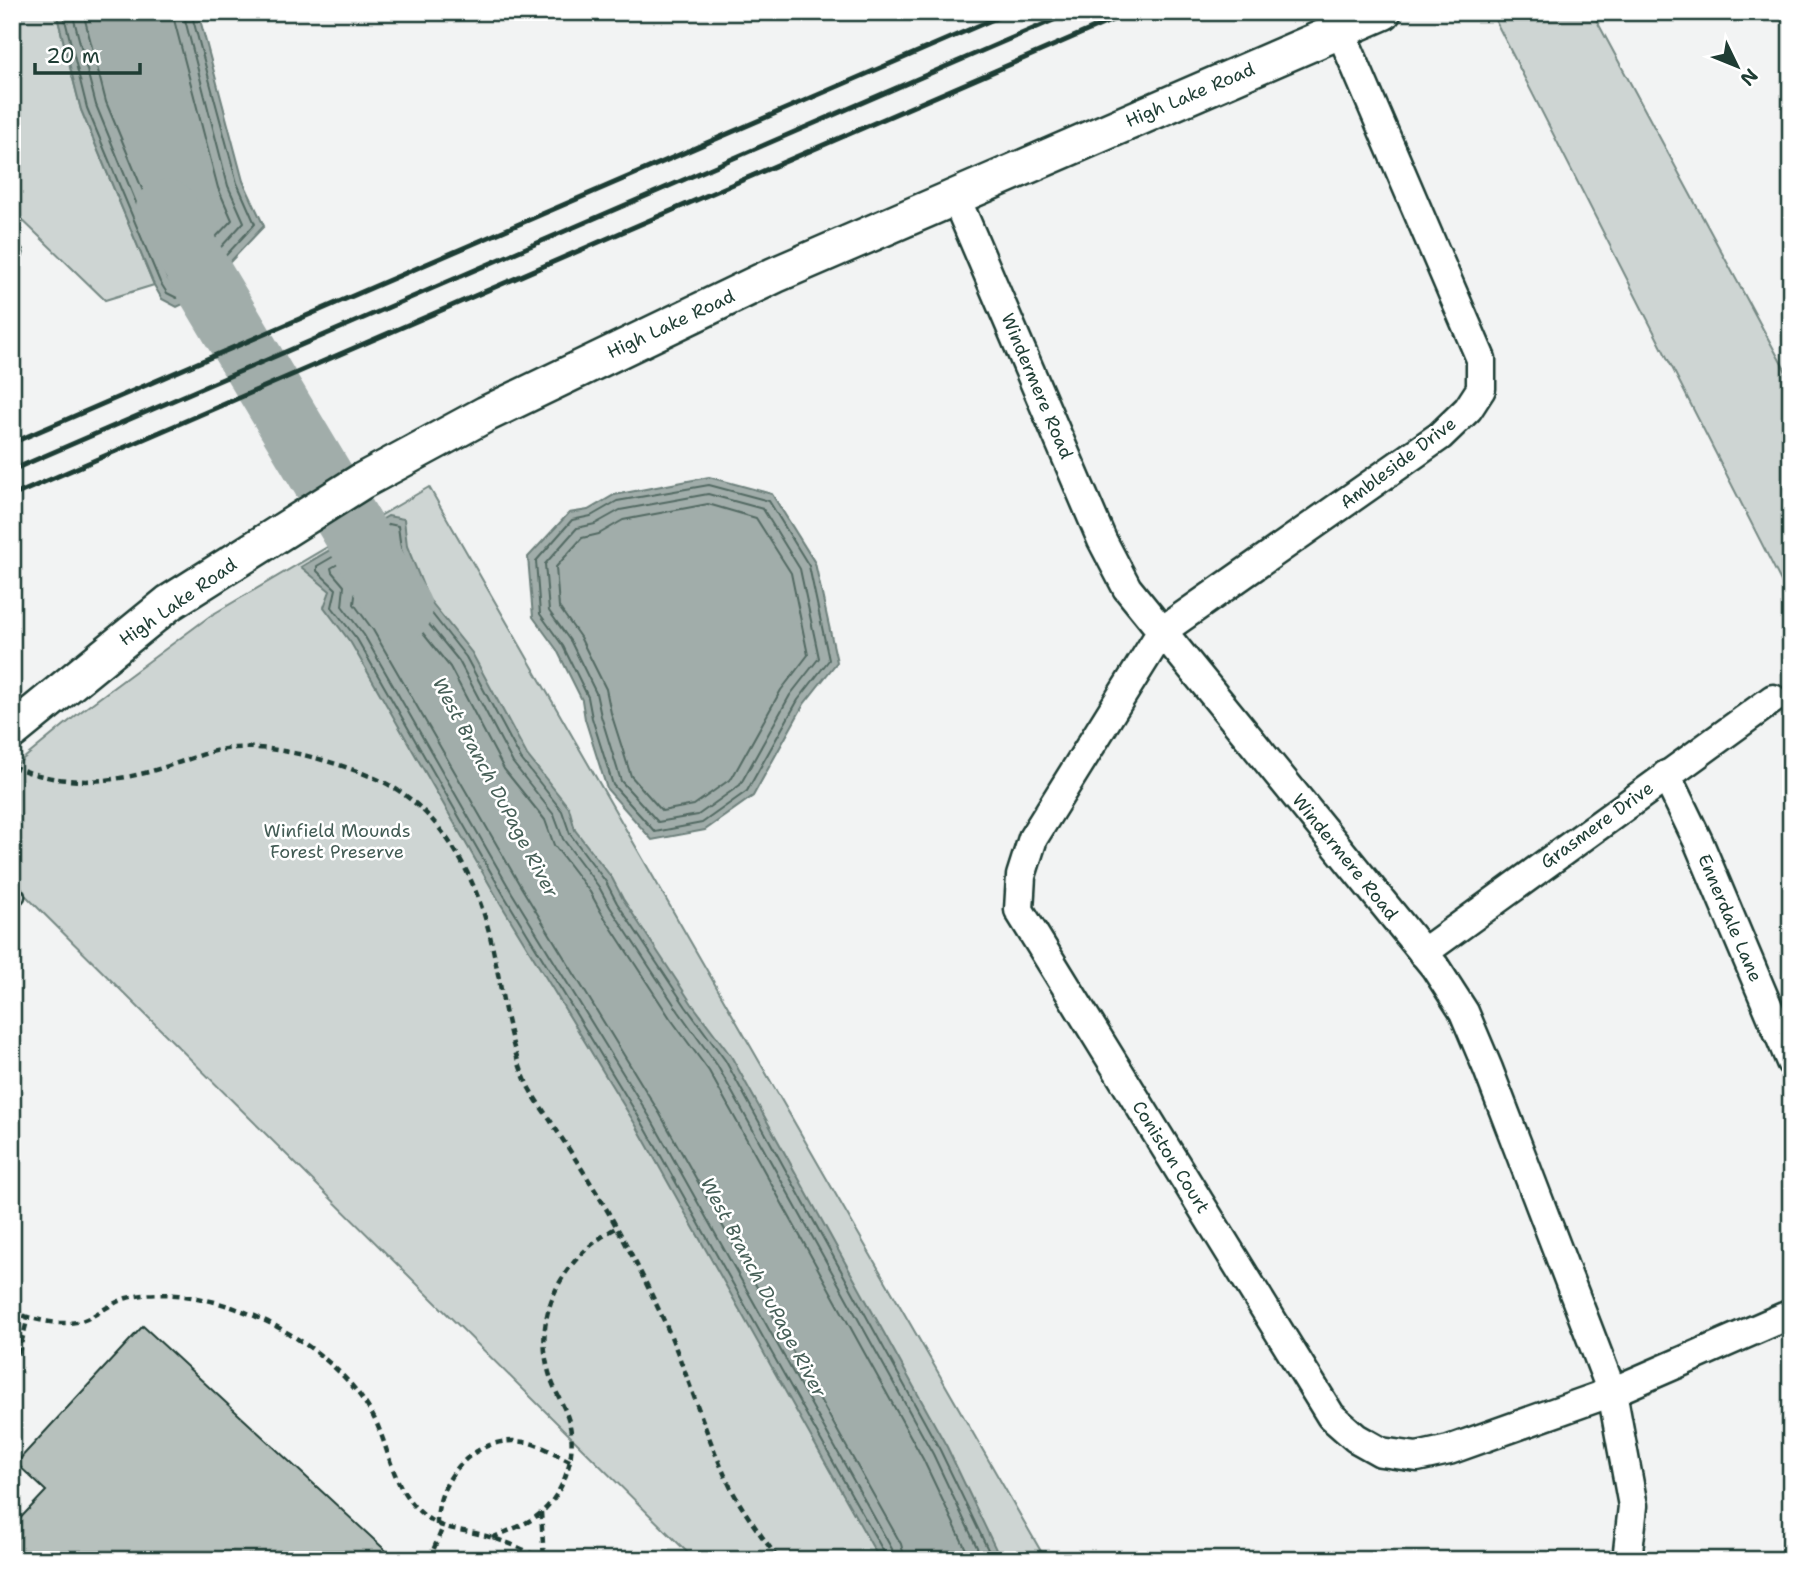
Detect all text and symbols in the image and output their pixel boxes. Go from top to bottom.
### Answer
scale bar [35,32,140,76]
north arrow [1702,32,1772,102]
text: 20 m [46,42,100,70]
street label: High Lake Road [1122,57,1258,133]
text: N [1735,63,1763,91]
street label: High Lake Road [603,284,739,364]
street label: Windermere Road [995,309,1079,463]
street label: Ambleside Drive [1335,411,1461,515]
street label: High Lake Road [114,553,242,651]
water label: West Branch DuPage River [427,673,565,902]
street label: Grasmere Drive [1536,776,1658,874]
street label: Windermere Road [1286,789,1404,925]
park label: Winfield Mounds Forest Preserve [263,819,411,864]
street label: Ennerdale Lane [1692,850,1768,986]
street label: Coniston Court [1127,1096,1215,1218]
water label: West Branch DuPage River [695,1173,833,1402]

